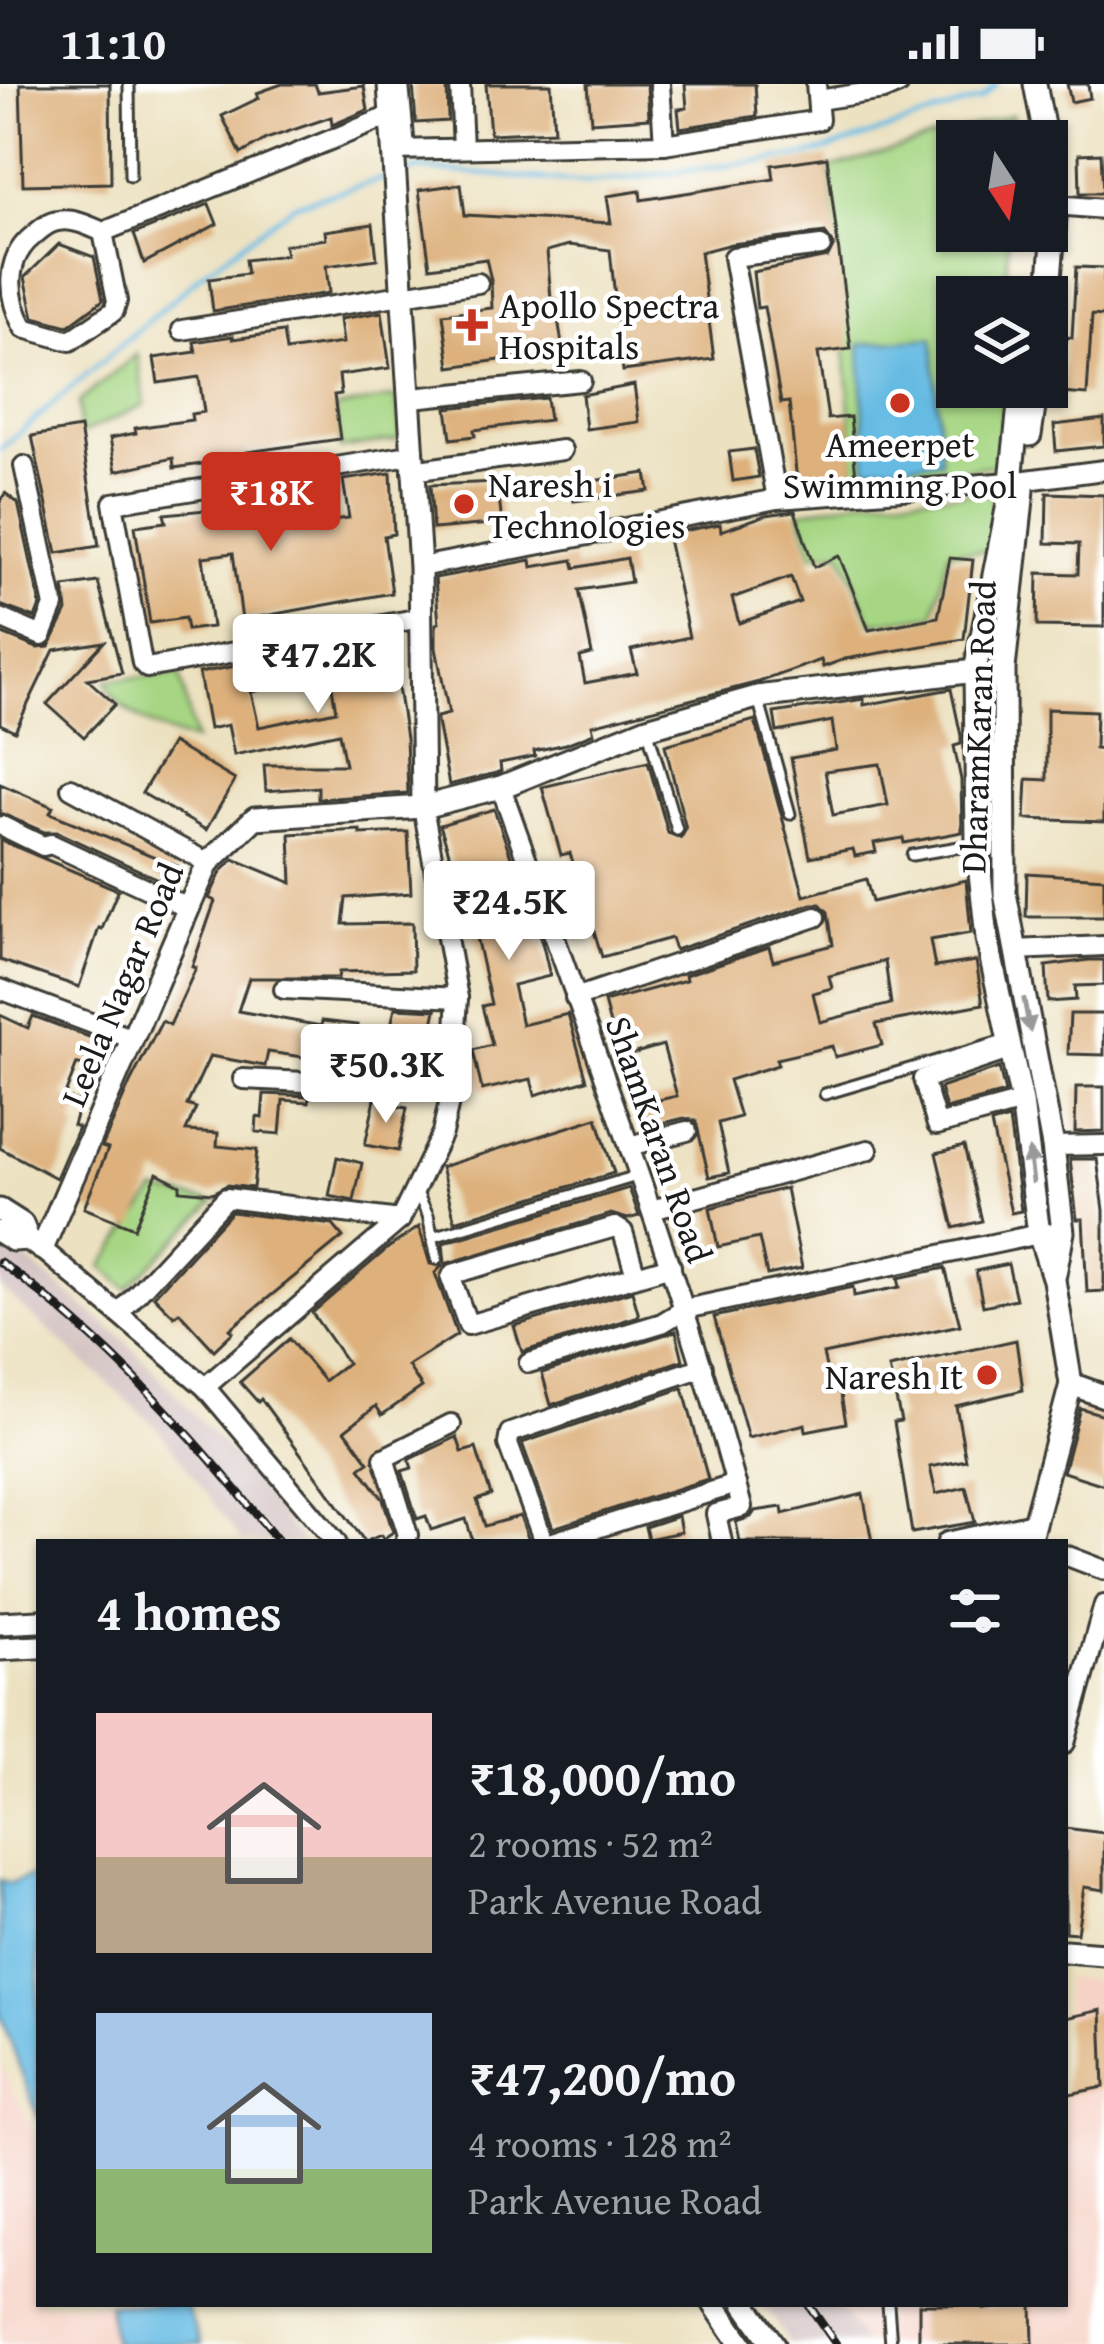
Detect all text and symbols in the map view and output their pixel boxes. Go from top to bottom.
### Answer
text: 11:10 [60,10,166,75]
north arrow [936,120,1068,252]
map controls [936,120,1068,408]
button: layers [936,276,1068,408]
place label: Apollo Spectra Hospitals [499,278,719,372]
marker: Apollo Spectra Hospitals [456,309,488,341]
marker: Ameerpet Swimming Pool [887,390,913,416]
place label: Ameerpet Swimming Pool [783,417,1017,511]
pin: ₹18K [200,452,342,554]
place label: Naresh i Technologies [488,457,686,551]
text: ₹18K [228,462,314,519]
marker: Naresh i Technologies [451,491,477,517]
street label: DharamKaran Road [945,580,1009,874]
pin: ₹47.2K [220,614,416,716]
text: ₹47.2K [260,624,376,681]
street label: Leela Nagar Road [46,854,196,1114]
pin: ₹24.5K [411,861,607,963]
text: ₹24.5K [451,871,567,928]
one-way arrow [1018,996,1037,1034]
street label: ShamKaran Road [593,1009,727,1269]
pin: ₹50.3K [288,1024,484,1126]
text: ₹50.3K [328,1034,444,1091]
one-way arrow [1021,1147,1040,1184]
place label: Naresh It [825,1349,963,1402]
marker: Naresh It [974,1362,1000,1388]
text: 4 homes [96,1574,282,1649]
icon: filters [942,1578,1008,1644]
text: ₹18,000/mo [468,1739,736,1814]
icon: home [192,1761,336,1905]
text: 2 rooms · 52 m² [468,1814,713,1871]
text: Park Avenue Road [468,1871,762,1928]
text: ₹47,200/mo [468,2039,736,2114]
icon: home [192,2061,336,2205]
text: 4 rooms · 128 m² [468,2114,732,2171]
text: Park Avenue Road [468,2171,762,2228]

